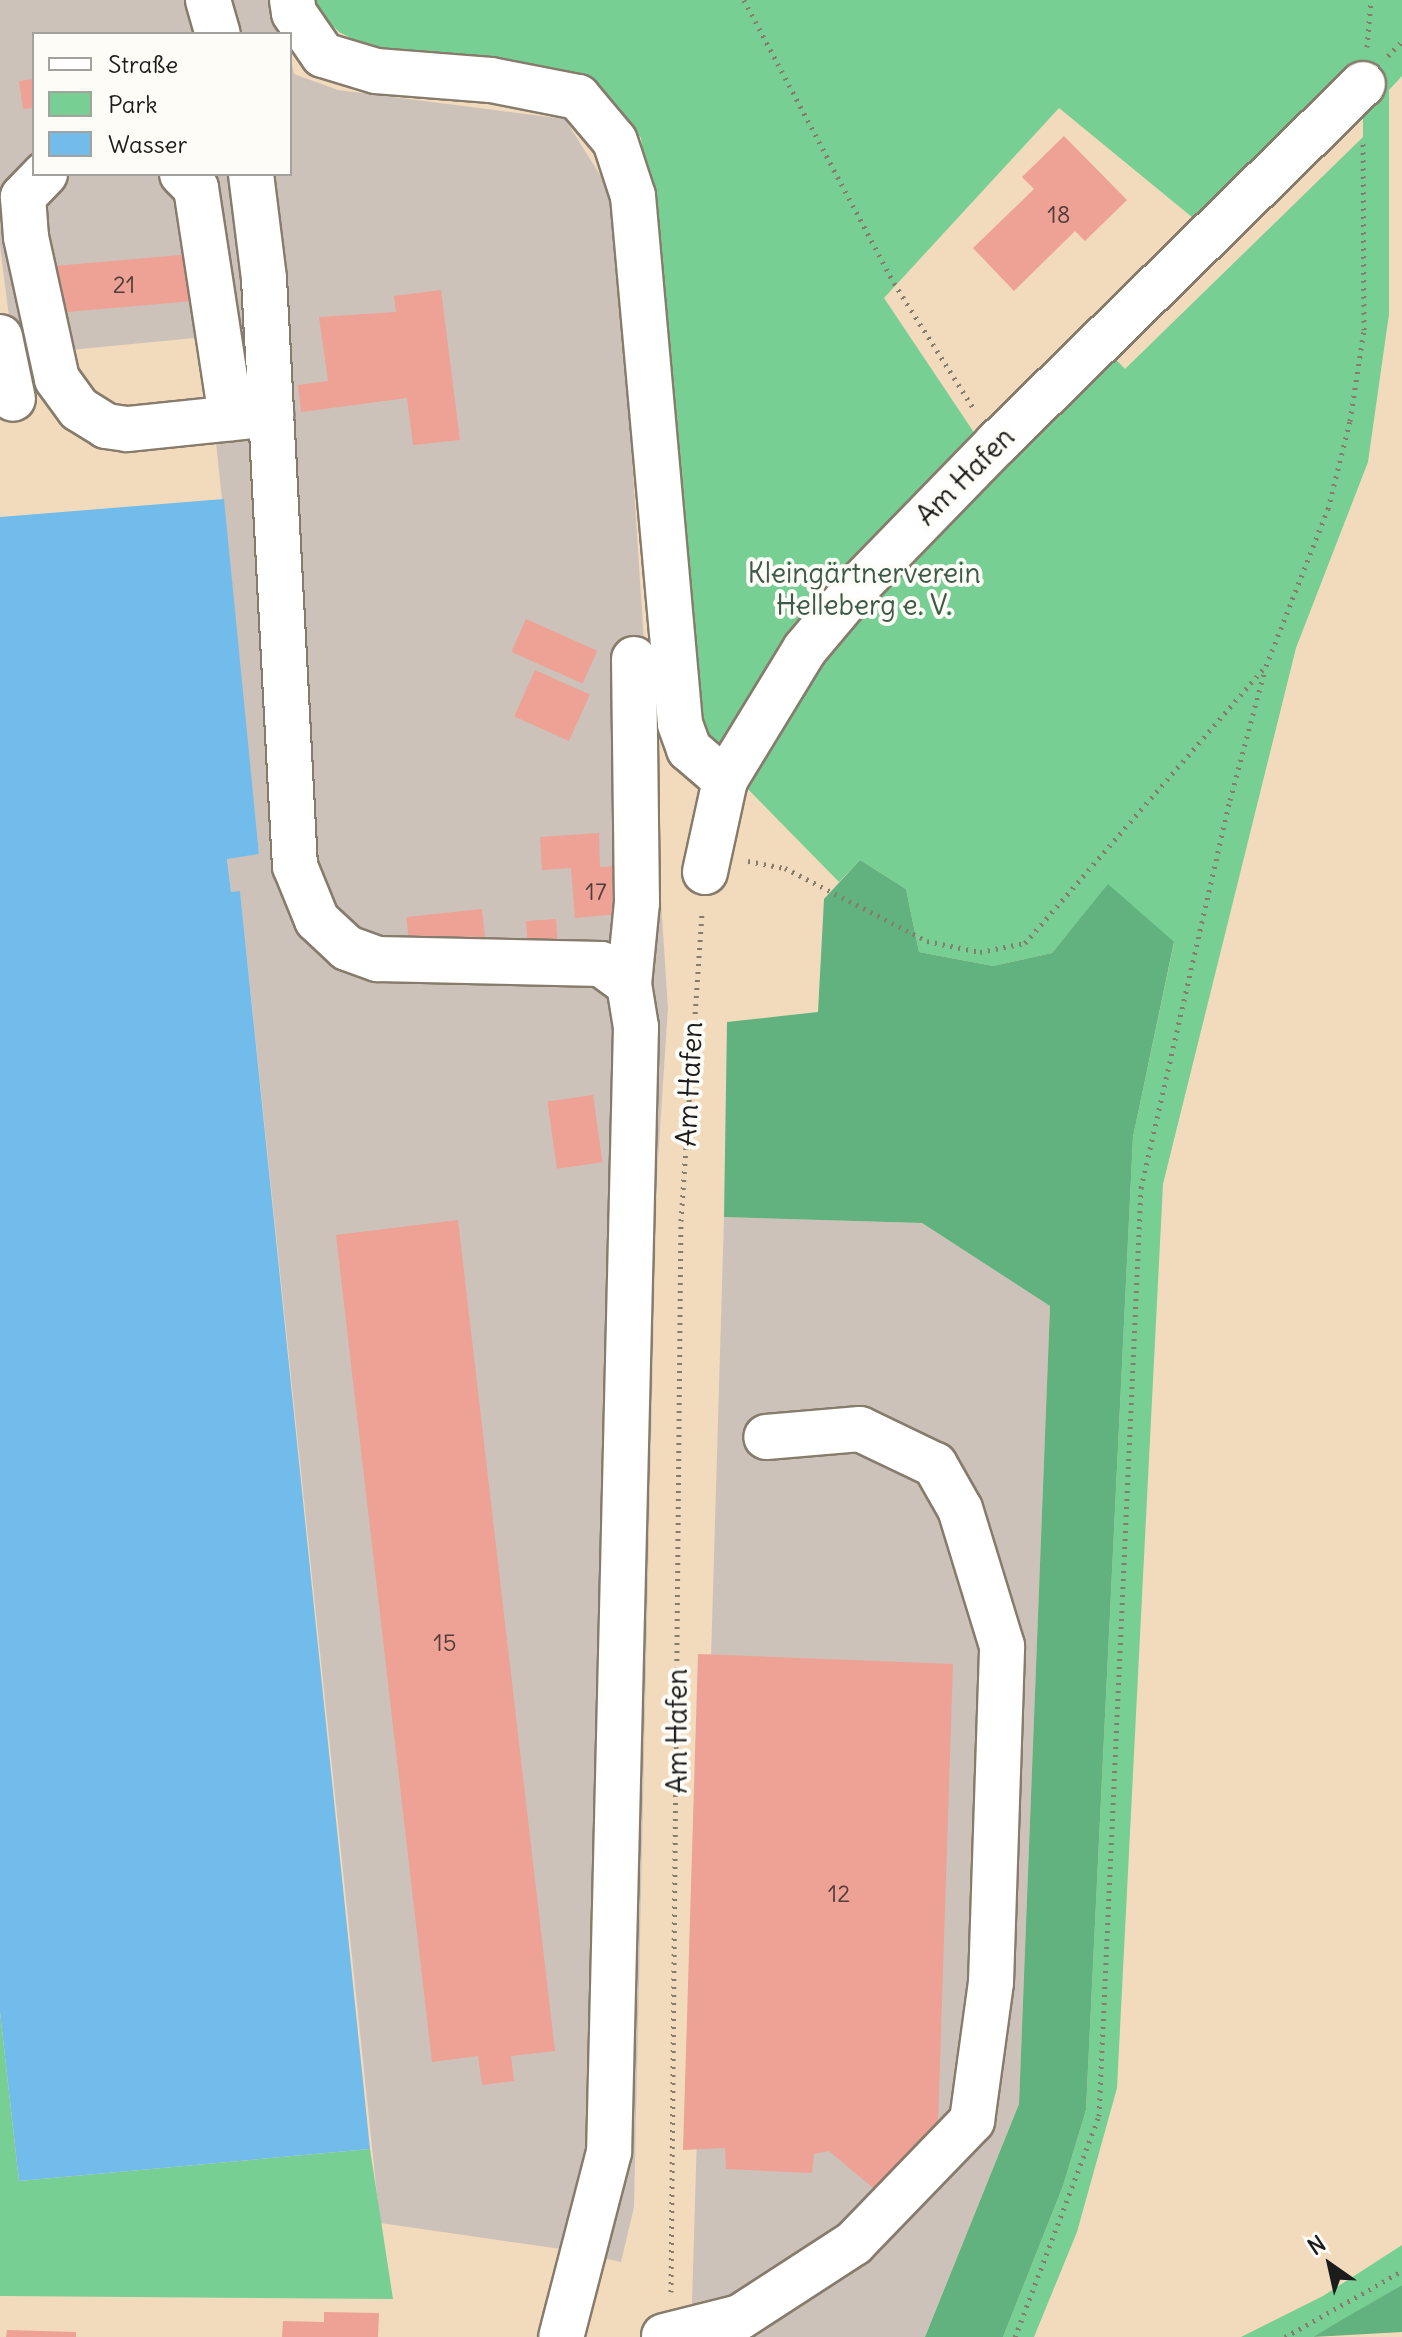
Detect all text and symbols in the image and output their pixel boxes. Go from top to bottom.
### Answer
legend [32,32,292,176]
text: Straße [108,49,178,79]
text: Park [108,89,158,119]
text: Wasser [108,129,187,159]
house number: 18 [1047,201,1071,229]
house number: 21 [113,271,135,299]
street label: Am Hafen [909,420,1021,532]
park label: Kleingärtnerverein Helleberg e. V. [747,556,981,622]
house number: 17 [585,878,607,906]
street label: Am Hafen [669,1021,709,1147]
house number: 15 [433,1629,457,1657]
street label: Am Hafen [660,1668,694,1794]
house number: 12 [828,1880,850,1908]
north arrow [1290,2225,1370,2305]
text: N [1302,2229,1331,2261]

